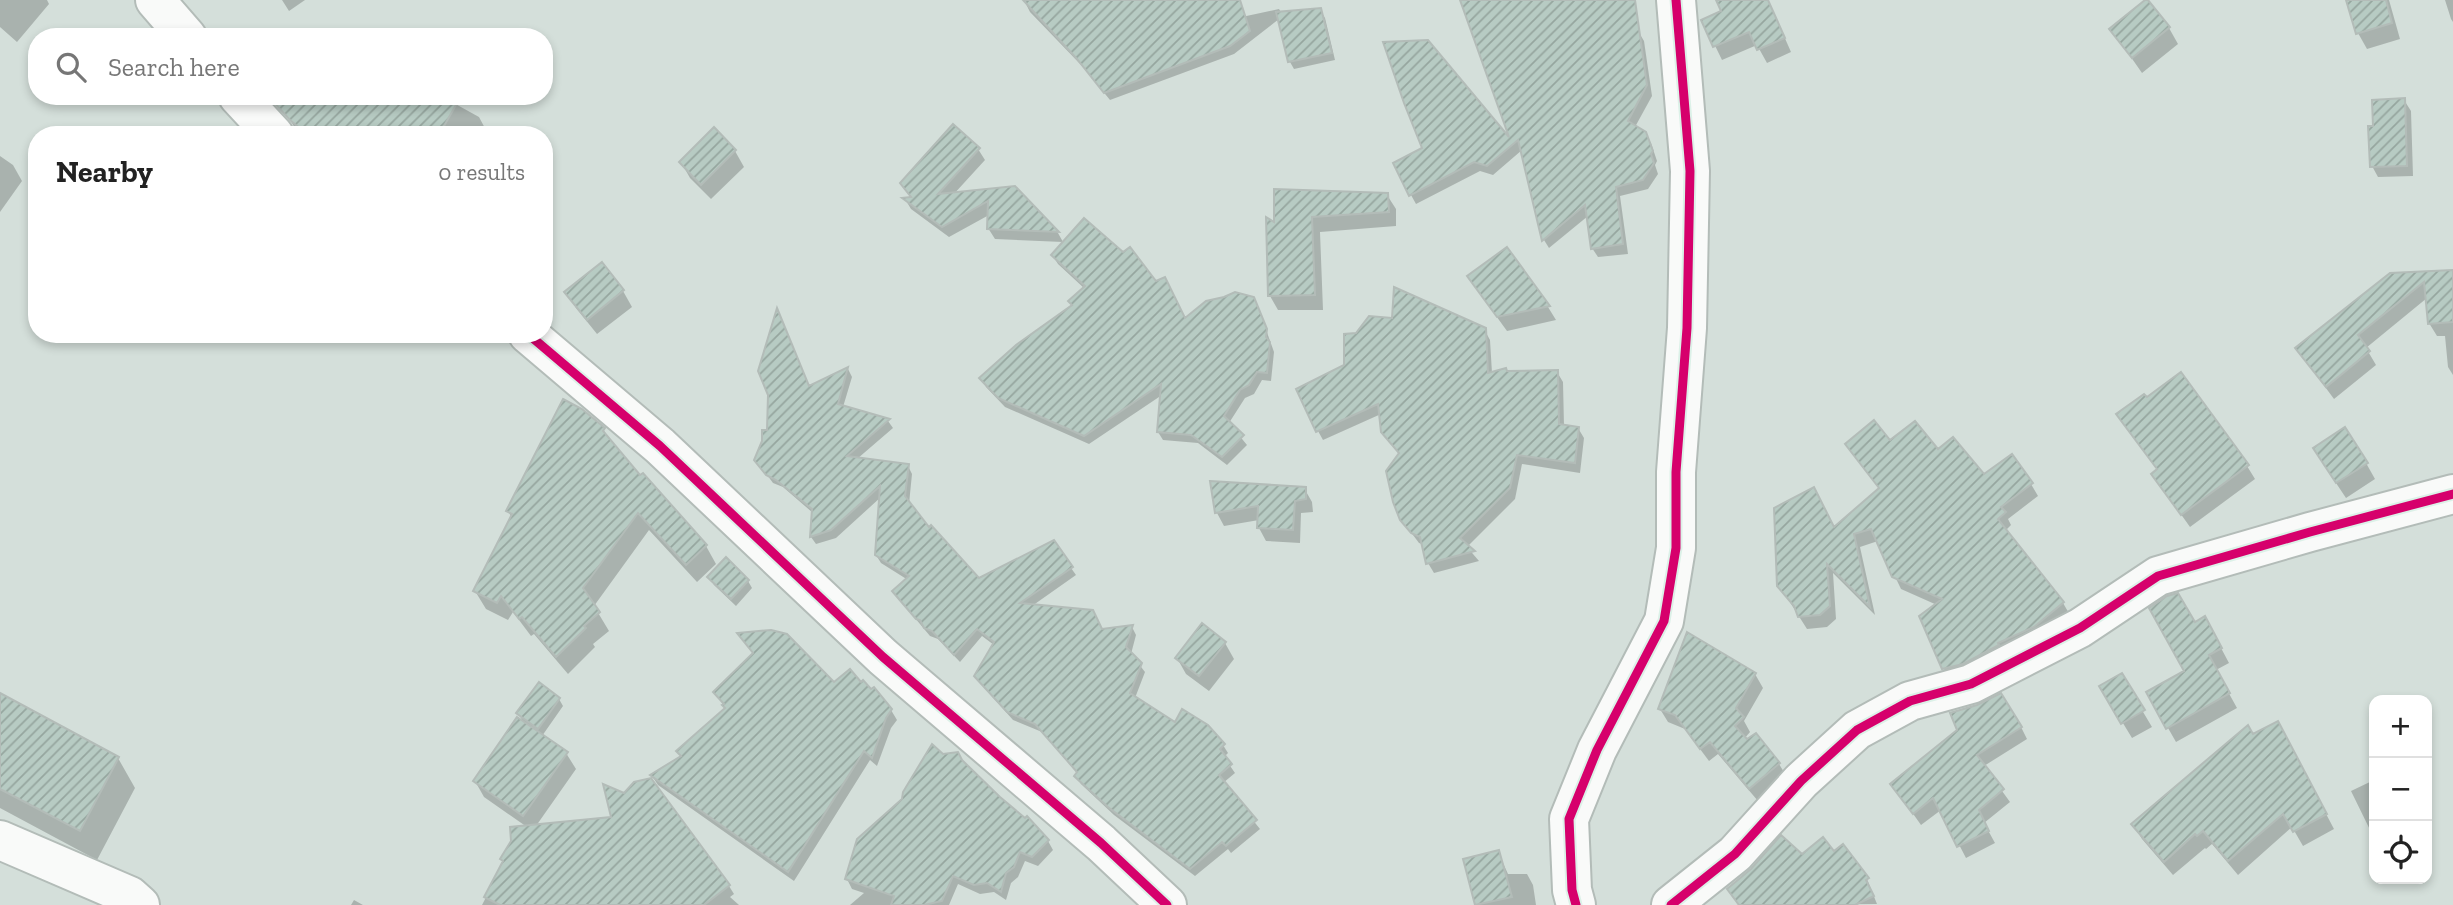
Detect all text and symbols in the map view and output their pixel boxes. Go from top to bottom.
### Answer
search box [28,28,553,105]
icon: search [52,48,90,86]
text: Search here [108,51,240,83]
text: Nearby [56,154,153,190]
text: 0 results [438,158,525,186]
map controls [2369,695,2432,884]
button: + [2369,695,2432,758]
button: − [2369,758,2432,821]
button: locate [2369,821,2432,884]

